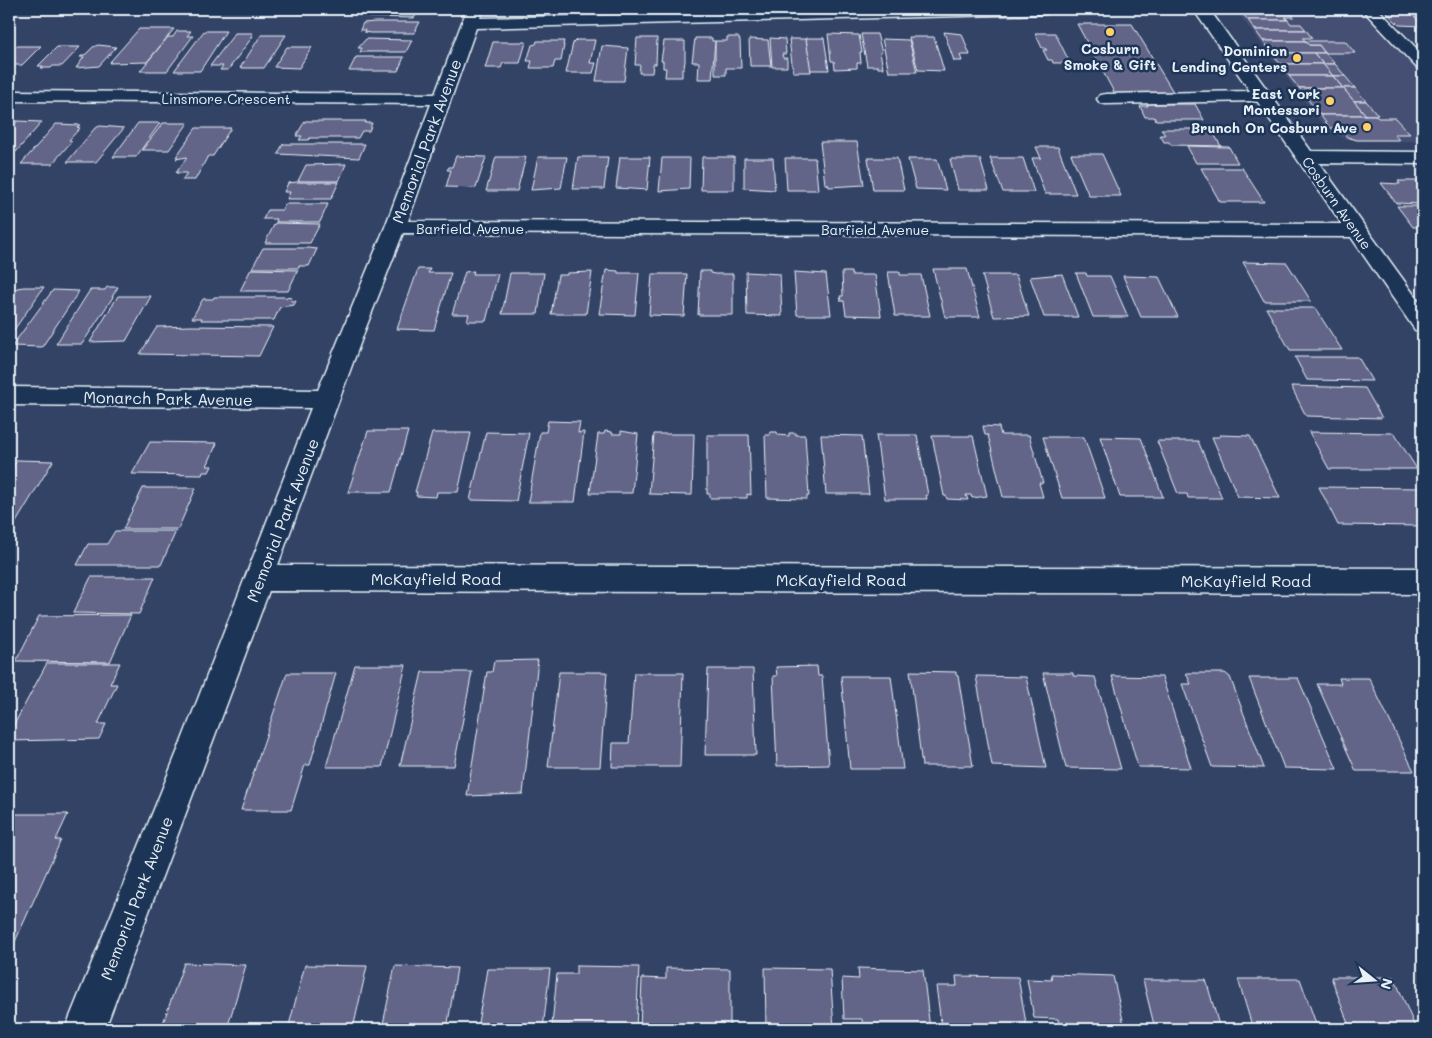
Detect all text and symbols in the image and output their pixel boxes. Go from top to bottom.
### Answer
marker: Cosburn Smoke & Gift [1104,26,1116,38]
place label: Cosburn Smoke & Gift [1064,39,1156,74]
place label: Dominion Lending Centers [1172,41,1287,76]
marker: Dominion Lending Centers [1291,52,1303,64]
street label: Memorial Park Avenue [386,56,466,226]
place label: East York Montessori [1243,84,1320,119]
street label: Linsmore Crescent [161,89,291,108]
marker: East York Montessori [1324,95,1336,107]
place label: Brunch On Cosburn Ave [1191,118,1357,137]
marker: Brunch On Cosburn Ave [1361,121,1373,133]
street label: Cosburn Avenue [1298,153,1376,253]
street label: Barfield Avenue [416,219,524,238]
street label: Barfield Avenue [821,220,929,239]
street label: Monarch Park Avenue [83,386,253,410]
street label: Memorial Park Avenue [241,435,323,605]
street label: McKayfield Road [371,568,501,589]
street label: McKayfield Road [776,569,906,590]
street label: McKayfield Road [1181,570,1311,591]
street label: Memorial Park Avenue [95,813,177,983]
north arrow [1350,956,1400,1006]
text: N [1376,976,1398,992]

